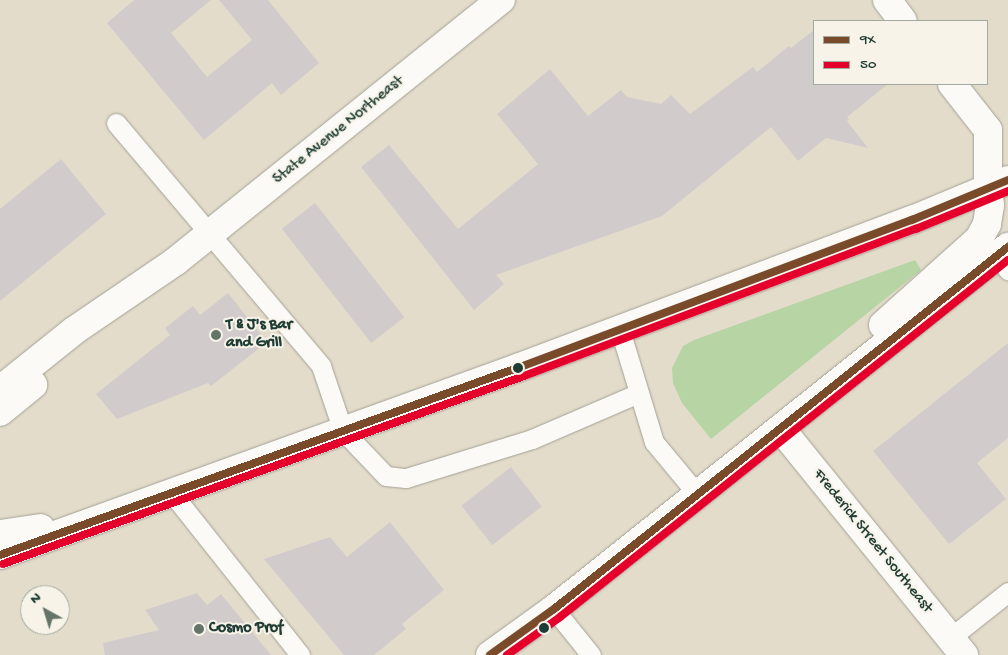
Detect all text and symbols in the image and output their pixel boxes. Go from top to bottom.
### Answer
legend [813,20,988,85]
text: 9X [860,31,875,49]
text: 50 [860,56,876,74]
street label: State Avenue Northeast [270,72,408,190]
place label: T & J's Bar and Grill [226,316,292,354]
marker: T & J's Bar and Grill [210,329,222,341]
unlabelled marker [513,363,523,373]
street label: Frederick Street Southeast [808,466,936,618]
north arrow [20,585,70,635]
text: N [27,589,45,608]
place label: Cosmo Prof [209,619,283,639]
marker: Cosmo Prof [193,623,205,635]
unlabelled marker [539,623,549,633]

